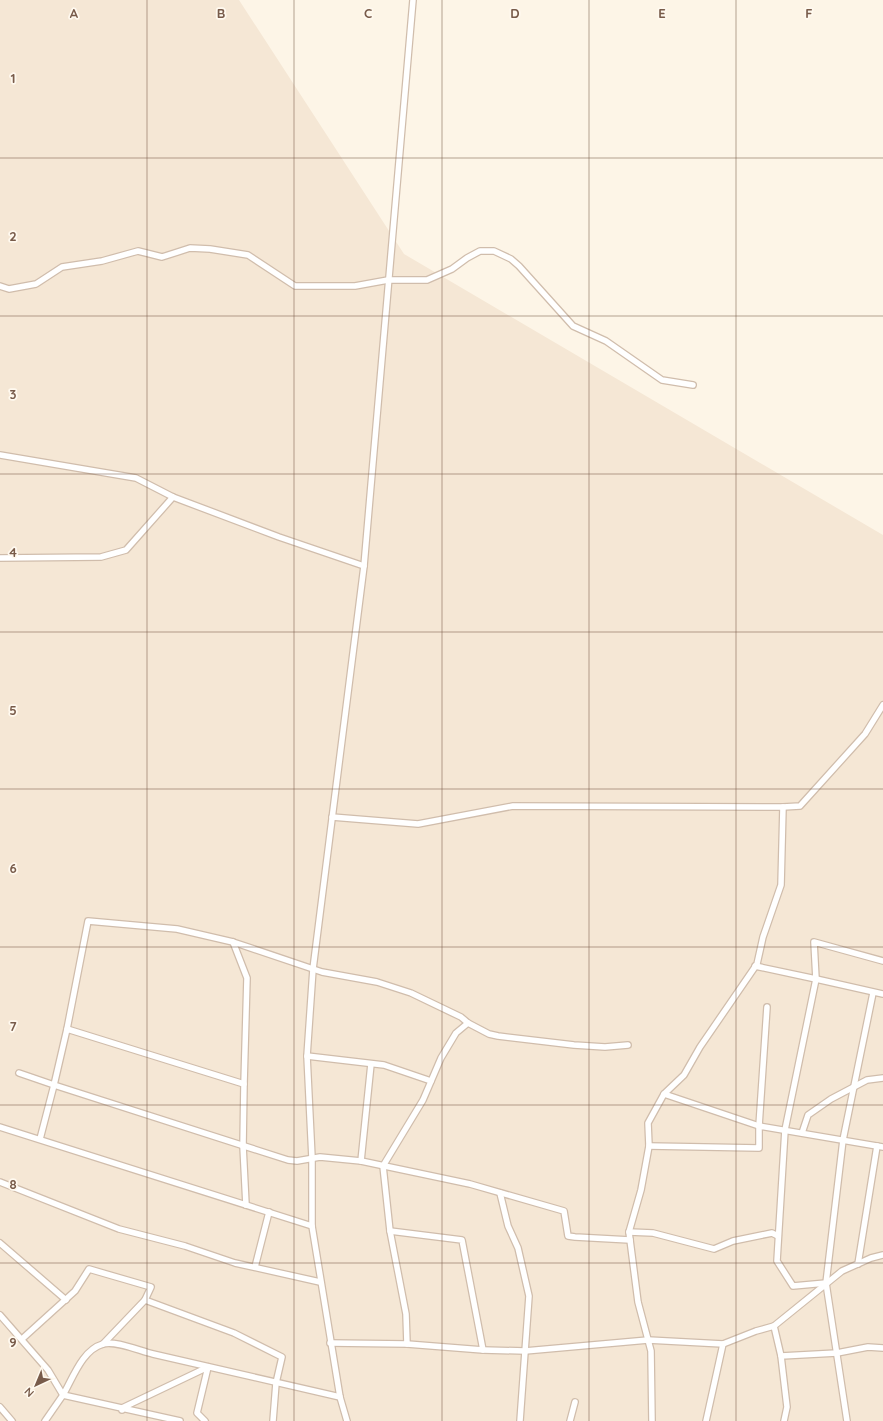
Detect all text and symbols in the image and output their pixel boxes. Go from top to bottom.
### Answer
text: A [70,5,79,21]
text: B [217,5,225,21]
text: C [364,5,372,21]
text: D [510,5,520,21]
text: E [658,5,666,21]
text: F [805,5,813,21]
text: 1 [10,70,16,86]
text: 2 [9,228,17,244]
text: 3 [10,386,17,402]
text: 4 [9,544,17,560]
text: 5 [9,702,17,718]
text: 6 [9,860,17,876]
text: 7 [9,1018,17,1034]
text: 8 [9,1176,17,1192]
text: 9 [9,1334,17,1350]
north arrow [16,1365,56,1405]
text: N [21,1384,37,1400]

